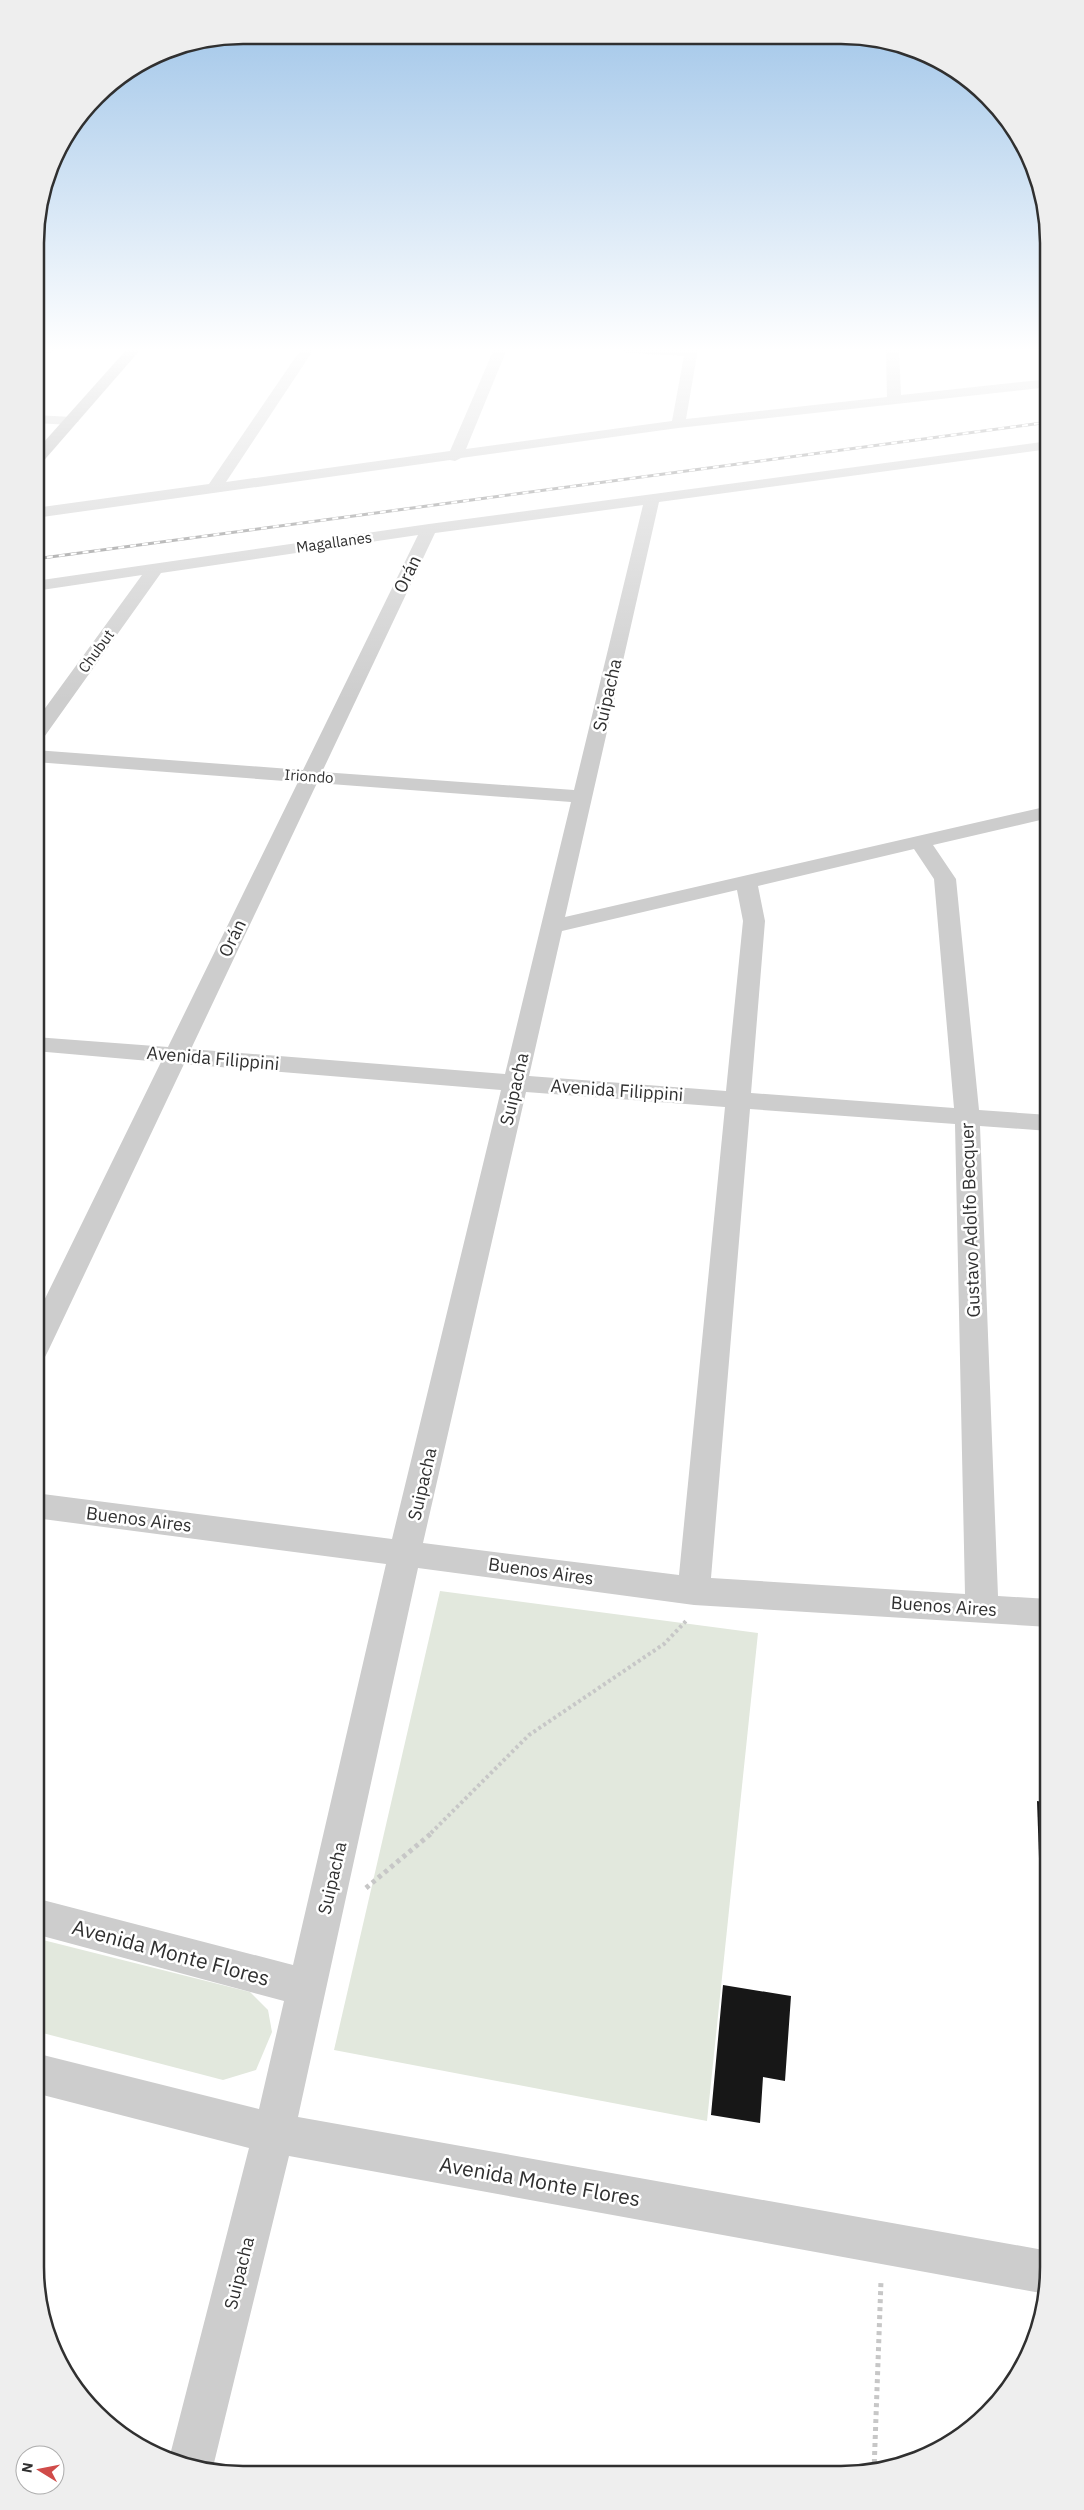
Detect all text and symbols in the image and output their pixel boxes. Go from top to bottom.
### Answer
street label: Magallanes [295,527,373,557]
street label: Orán [388,551,426,597]
street label: Chubut [74,626,118,676]
street label: Suipacha [587,656,627,734]
street label: Iriondo [284,765,334,787]
street label: Orán [213,915,251,961]
street label: Avenida Filippini [146,1041,280,1075]
street label: Suipacha [494,1050,534,1128]
street label: Avenida Filippini [550,1074,684,1106]
street label: Gustavo Adolfo Becquer [955,1122,985,1318]
street label: Suipacha [402,1445,442,1523]
street label: Buenos Aires [85,1501,193,1537]
street label: Buenos Aires [487,1552,595,1590]
street label: Buenos Aires [890,1591,998,1621]
street label: Suipacha [312,1839,352,1917]
street label: Avenida Monte Flores [69,1912,273,1992]
street label: Avenida Monte Flores [437,2150,643,2212]
street label: Suipacha [219,2234,259,2312]
north arrow [15,2445,65,2495]
text: N [17,2461,37,2474]

